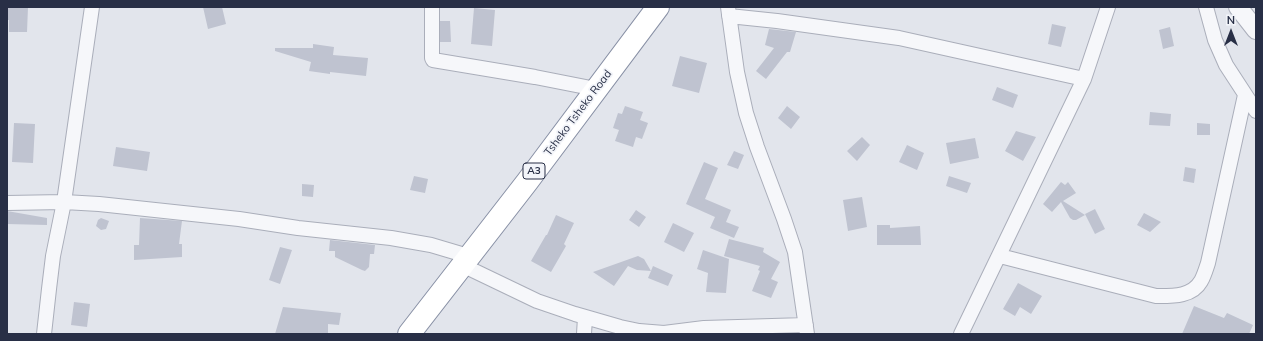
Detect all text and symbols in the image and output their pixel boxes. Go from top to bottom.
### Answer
north arrow [1211,12,1251,52]
text: N [1227,13,1235,27]
street label: Tsheko Tsheko Road [542,68,614,158]
road number: A3 [523,163,545,179]

